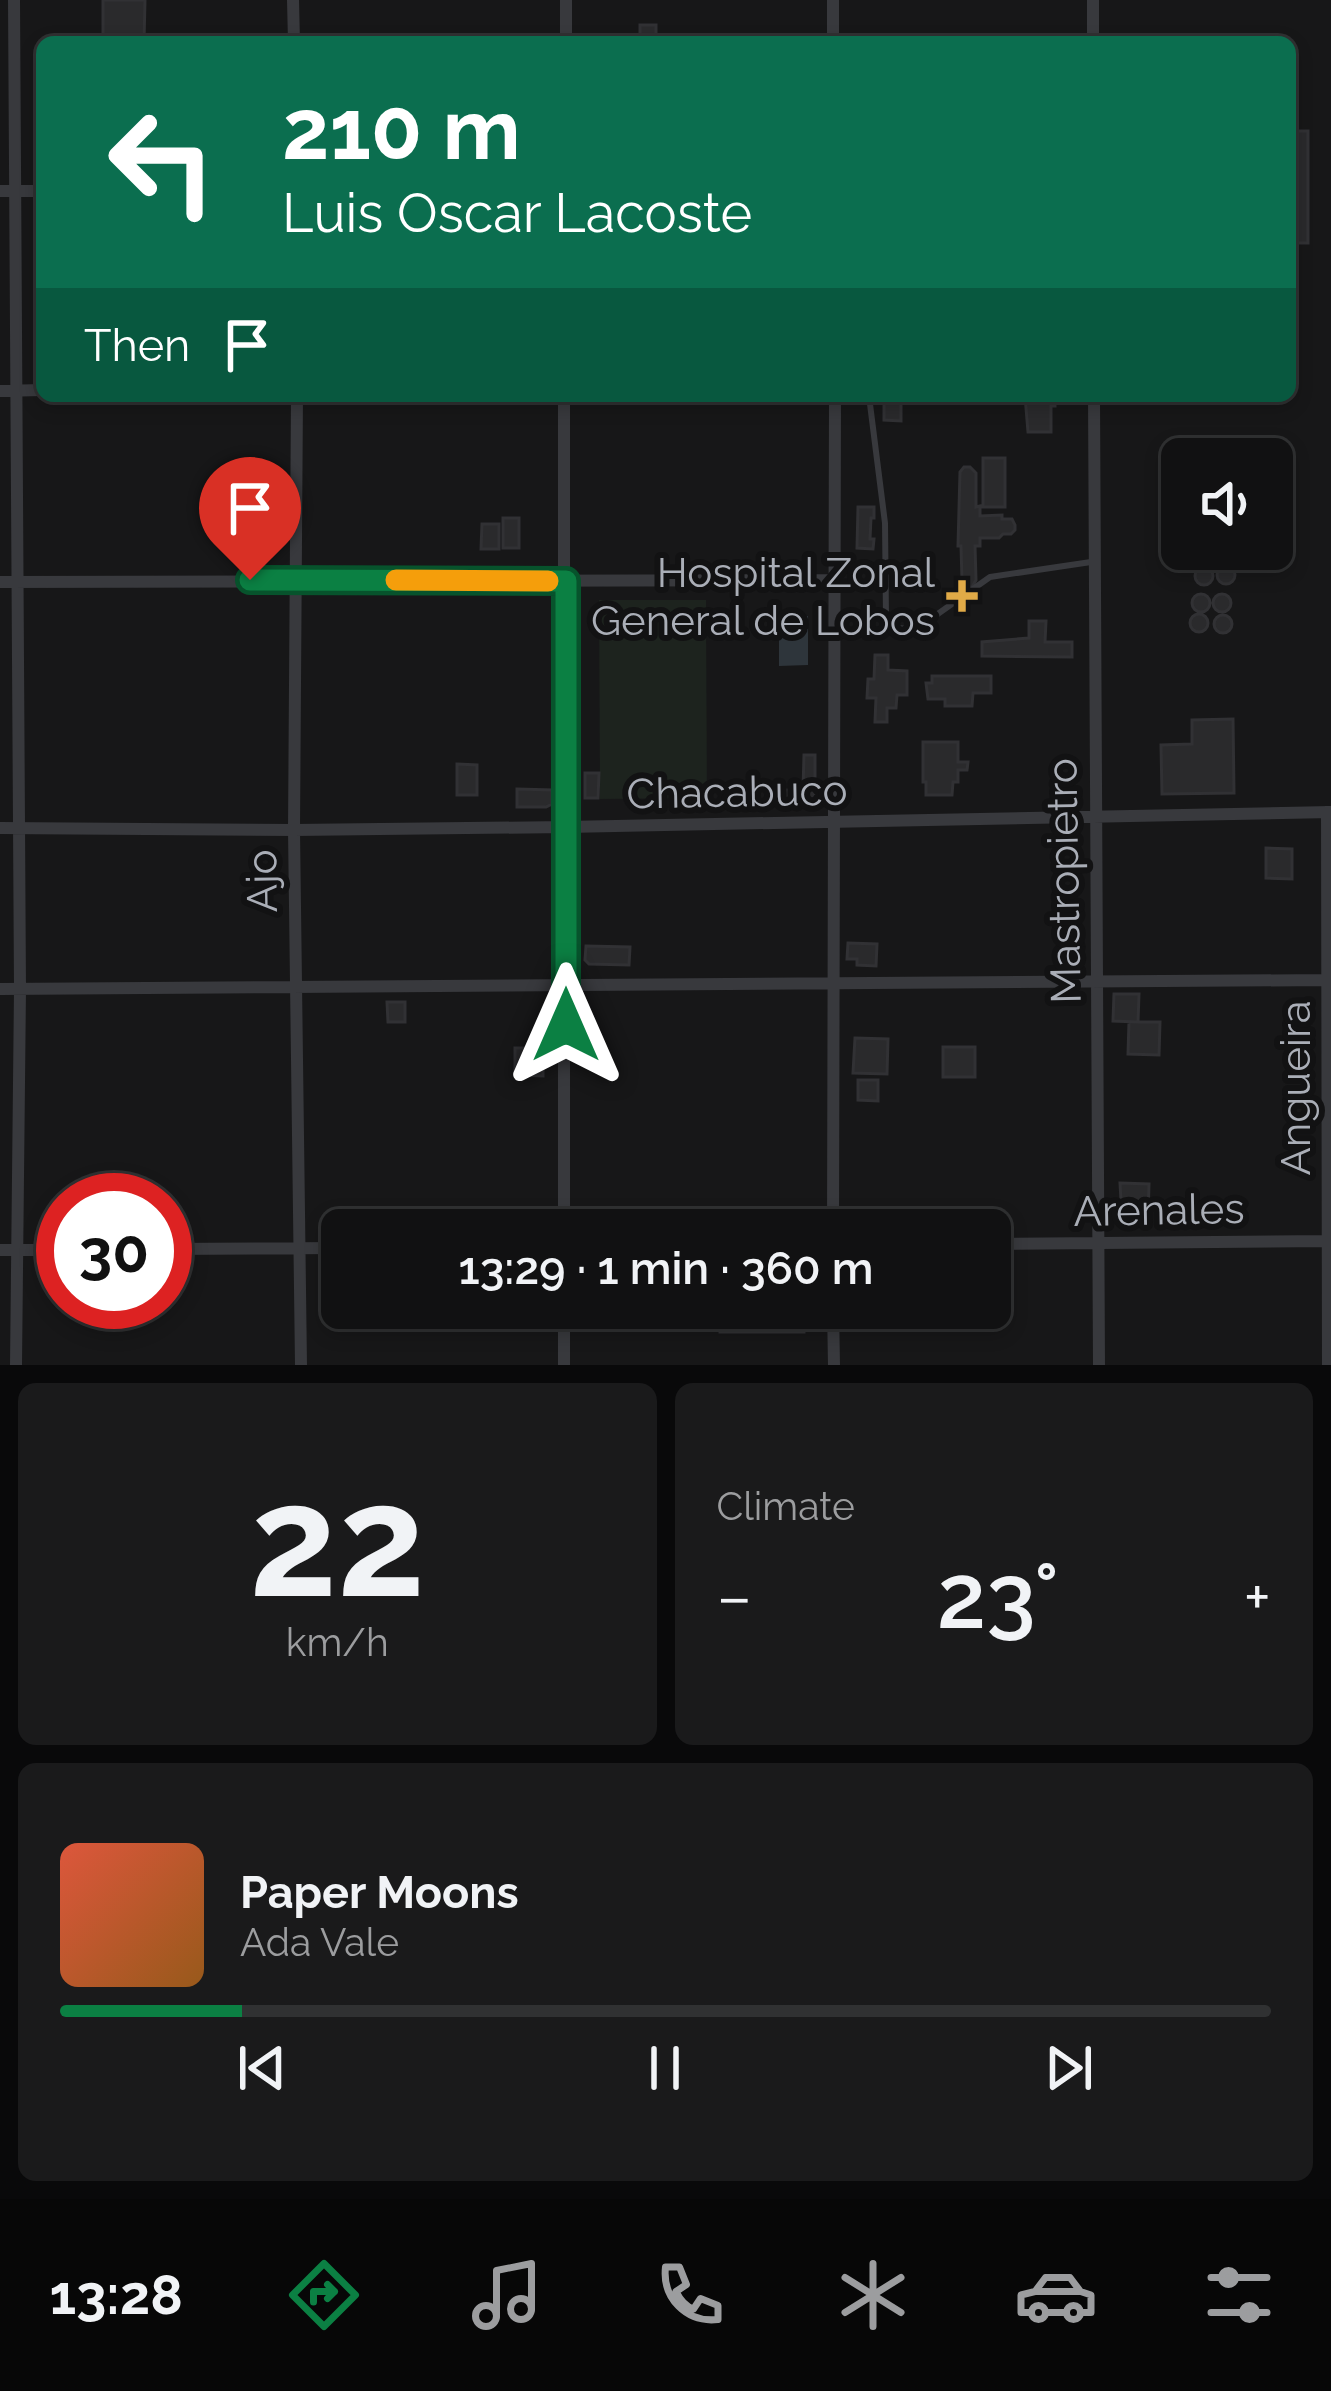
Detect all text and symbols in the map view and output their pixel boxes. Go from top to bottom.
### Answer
text: 210 m [282,80,521,179]
icon: left [84,84,240,240]
text: Luis Oscar Lacoste [282,181,752,245]
icon: arrive [214,312,280,378]
text: Then [84,319,190,372]
map controls [1161,438,1293,570]
button: sound [1161,438,1293,570]
pin [199,457,301,580]
icon: arrive [217,475,283,541]
place label: Hospital Zonal General de Lobos [591,548,936,645]
marker: Hospital Zonal General de Lobos [946,580,978,612]
street label: Mastropietro [1037,758,1091,1004]
street label: Chacabuco [626,766,848,818]
street label: Ajo [237,849,287,913]
position arrow [503,962,629,1088]
street label: Angueira [1271,1000,1320,1176]
speed limit sign: 30 [36,1173,192,1329]
street label: Arenales [1073,1184,1245,1236]
text: 13:29 · 1 min · 360 m [458,1242,874,1295]
text: 22 [249,1449,425,1633]
text: Climate [717,1483,855,1529]
text: 23° [937,1543,1059,1649]
text: − [717,1558,752,1635]
text: + [1244,1558,1271,1635]
text: km/h [286,1619,389,1665]
text: Paper Moons [240,1866,519,1919]
text: Ada Vale [240,1919,399,1965]
icon: previous [229,2035,295,2101]
icon: pause [632,2035,698,2101]
icon: next [1036,2035,1102,2101]
icon: directions [282,2253,366,2337]
icon: music [465,2253,549,2337]
icon: phone [648,2253,732,2337]
icon: climate [831,2253,915,2337]
icon: car [1014,2253,1098,2337]
icon: filters [1197,2253,1281,2337]
text: 13:28 [50,2263,183,2327]

